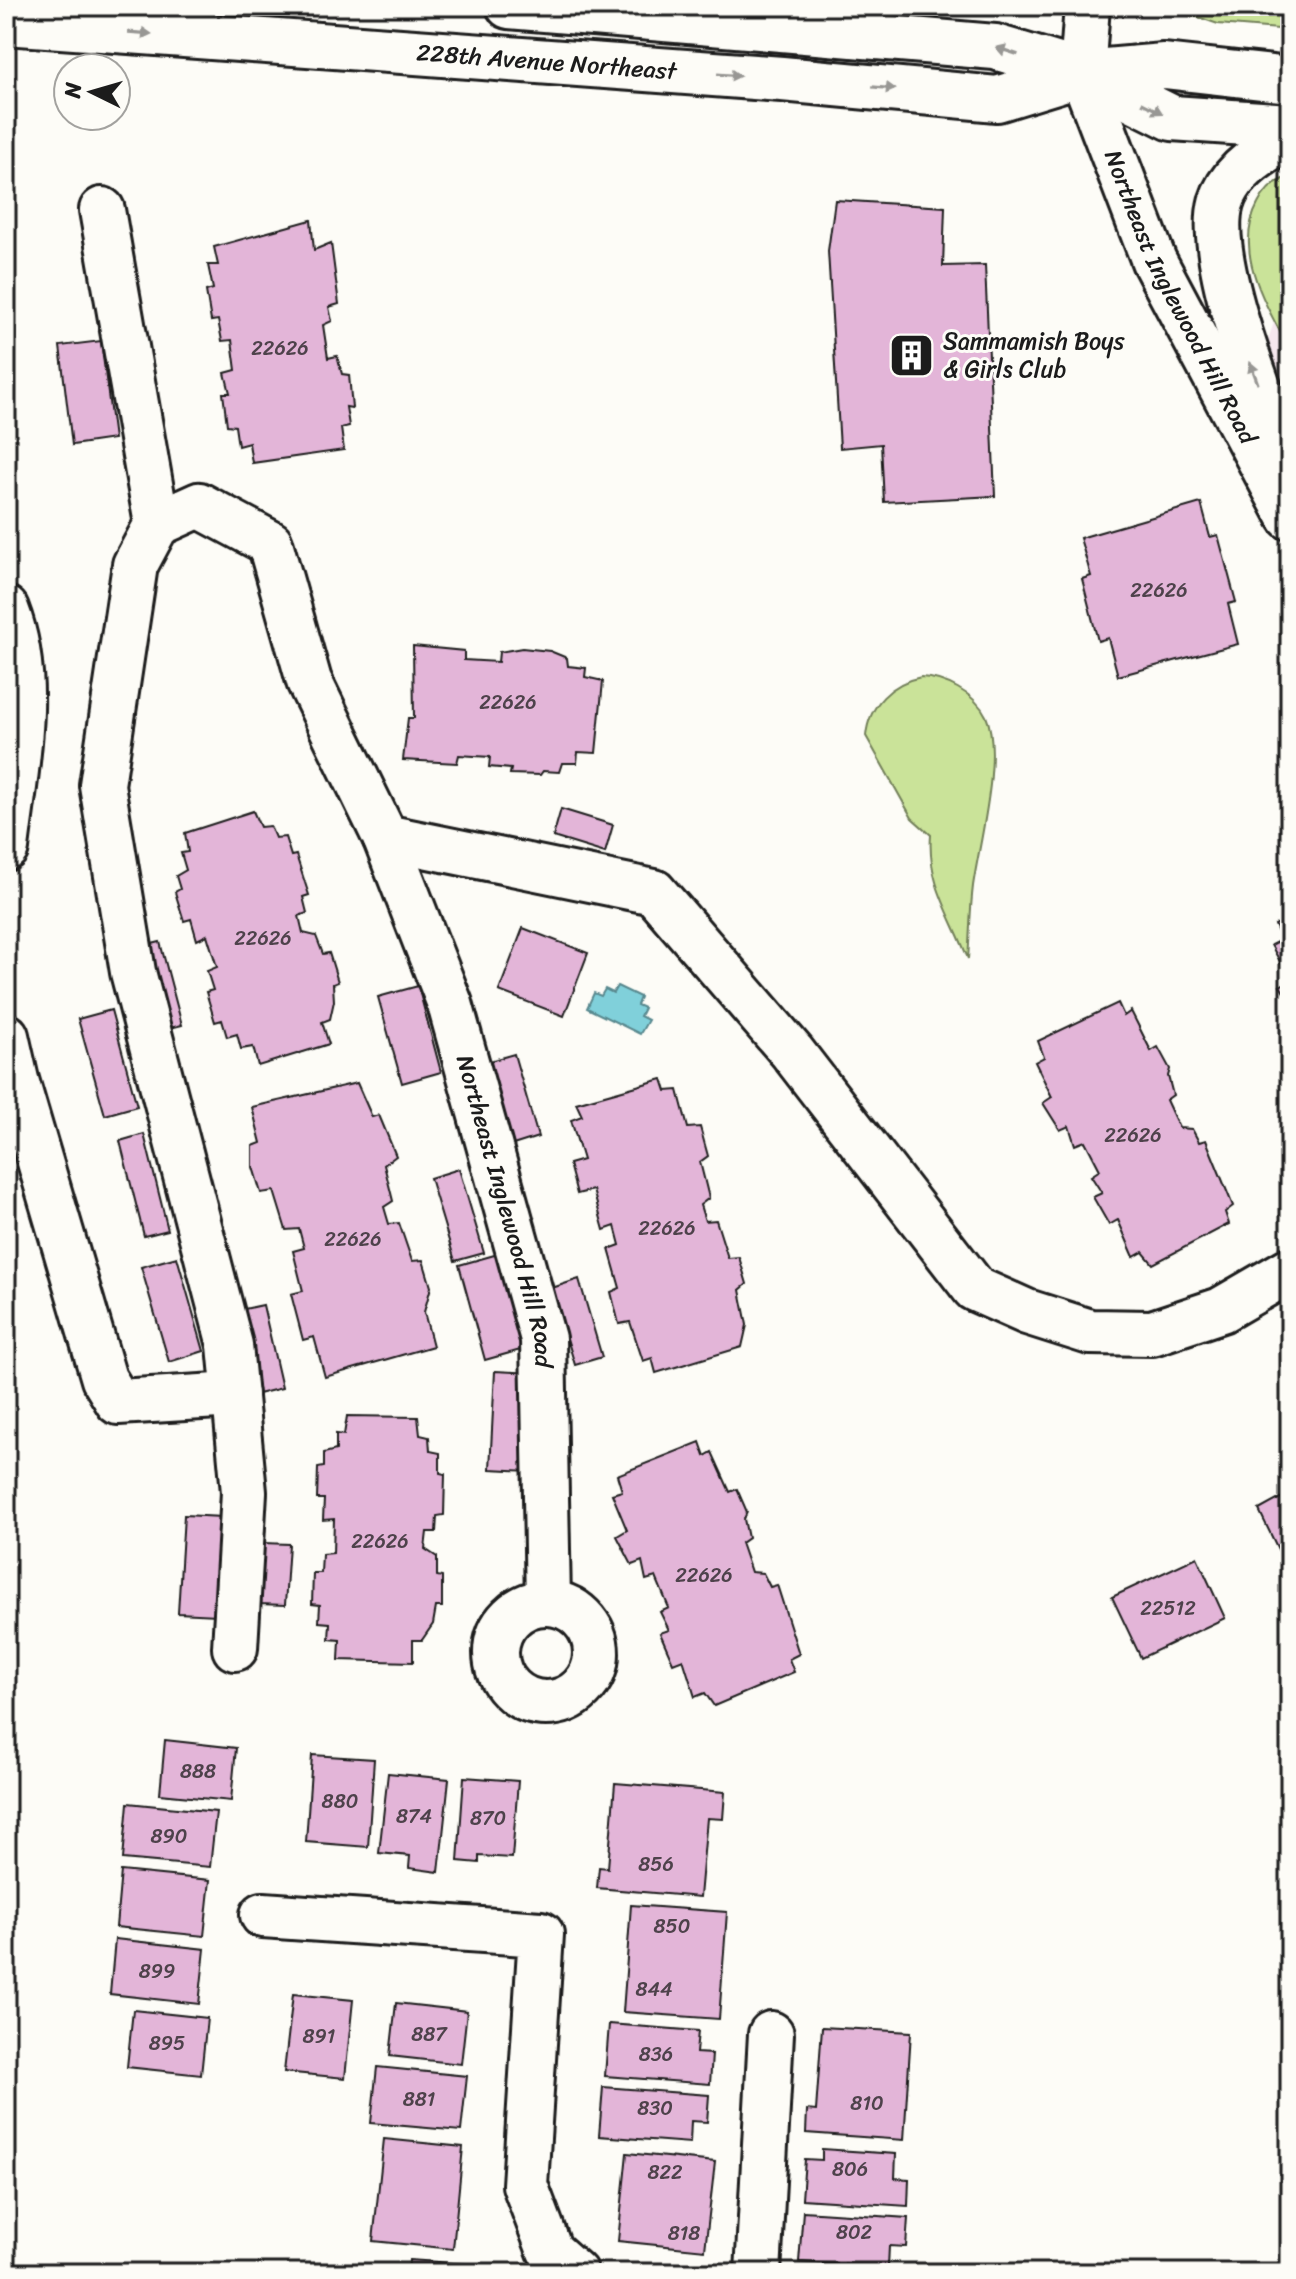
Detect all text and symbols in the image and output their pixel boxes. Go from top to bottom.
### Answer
one-way arrow [128,27,153,40]
street label: 228th Avenue Northeast [415,31,679,92]
one-way arrow [995,44,1019,57]
north arrow [52,52,132,132]
one-way arrow [717,69,742,82]
text: N [52,80,93,101]
one-way arrow [872,82,897,95]
one-way arrow [1140,101,1163,115]
street label: Northeast Inglewood Hill Road [1092,144,1270,454]
place label: Sammamish Boys & Girls Club [943,320,1126,390]
house number: 22626 [251,331,309,366]
building icon: Sammamish Boys & Girls Club [888,331,936,379]
one-way arrow [1247,361,1260,385]
house number: 22626 [1130,573,1188,608]
house number: 22626 [479,685,537,720]
house number: 22626 [234,921,292,956]
street label: Northeast Inglewood Hill Road [444,1050,565,1370]
house number: 22626 [1104,1118,1162,1153]
house number: 22626 [638,1211,696,1246]
house number: 22626 [324,1222,382,1257]
house number: 22626 [351,1524,409,1559]
house number: 22626 [675,1558,733,1593]
house number: 22512 [1140,1591,1196,1626]
house number: 888 [180,1754,216,1789]
house number: 880 [322,1784,358,1819]
house number: 874 [396,1799,432,1834]
house number: 870 [470,1801,506,1836]
house number: 890 [151,1819,187,1854]
house number: 856 [638,1847,674,1882]
house number: 850 [654,1909,690,1944]
house number: 899 [139,1954,175,1989]
house number: 844 [635,1972,673,2007]
house number: 887 [411,2017,448,2052]
house number: 891 [303,2019,335,2054]
house number: 895 [149,2026,185,2061]
house number: 836 [639,2037,673,2072]
house number: 881 [403,2082,435,2117]
house number: 810 [850,2086,884,2121]
house number: 830 [637,2091,673,2126]
house number: 806 [832,2152,868,2187]
house number: 822 [647,2155,683,2190]
house number: 802 [836,2215,873,2250]
house number: 818 [668,2216,700,2251]

